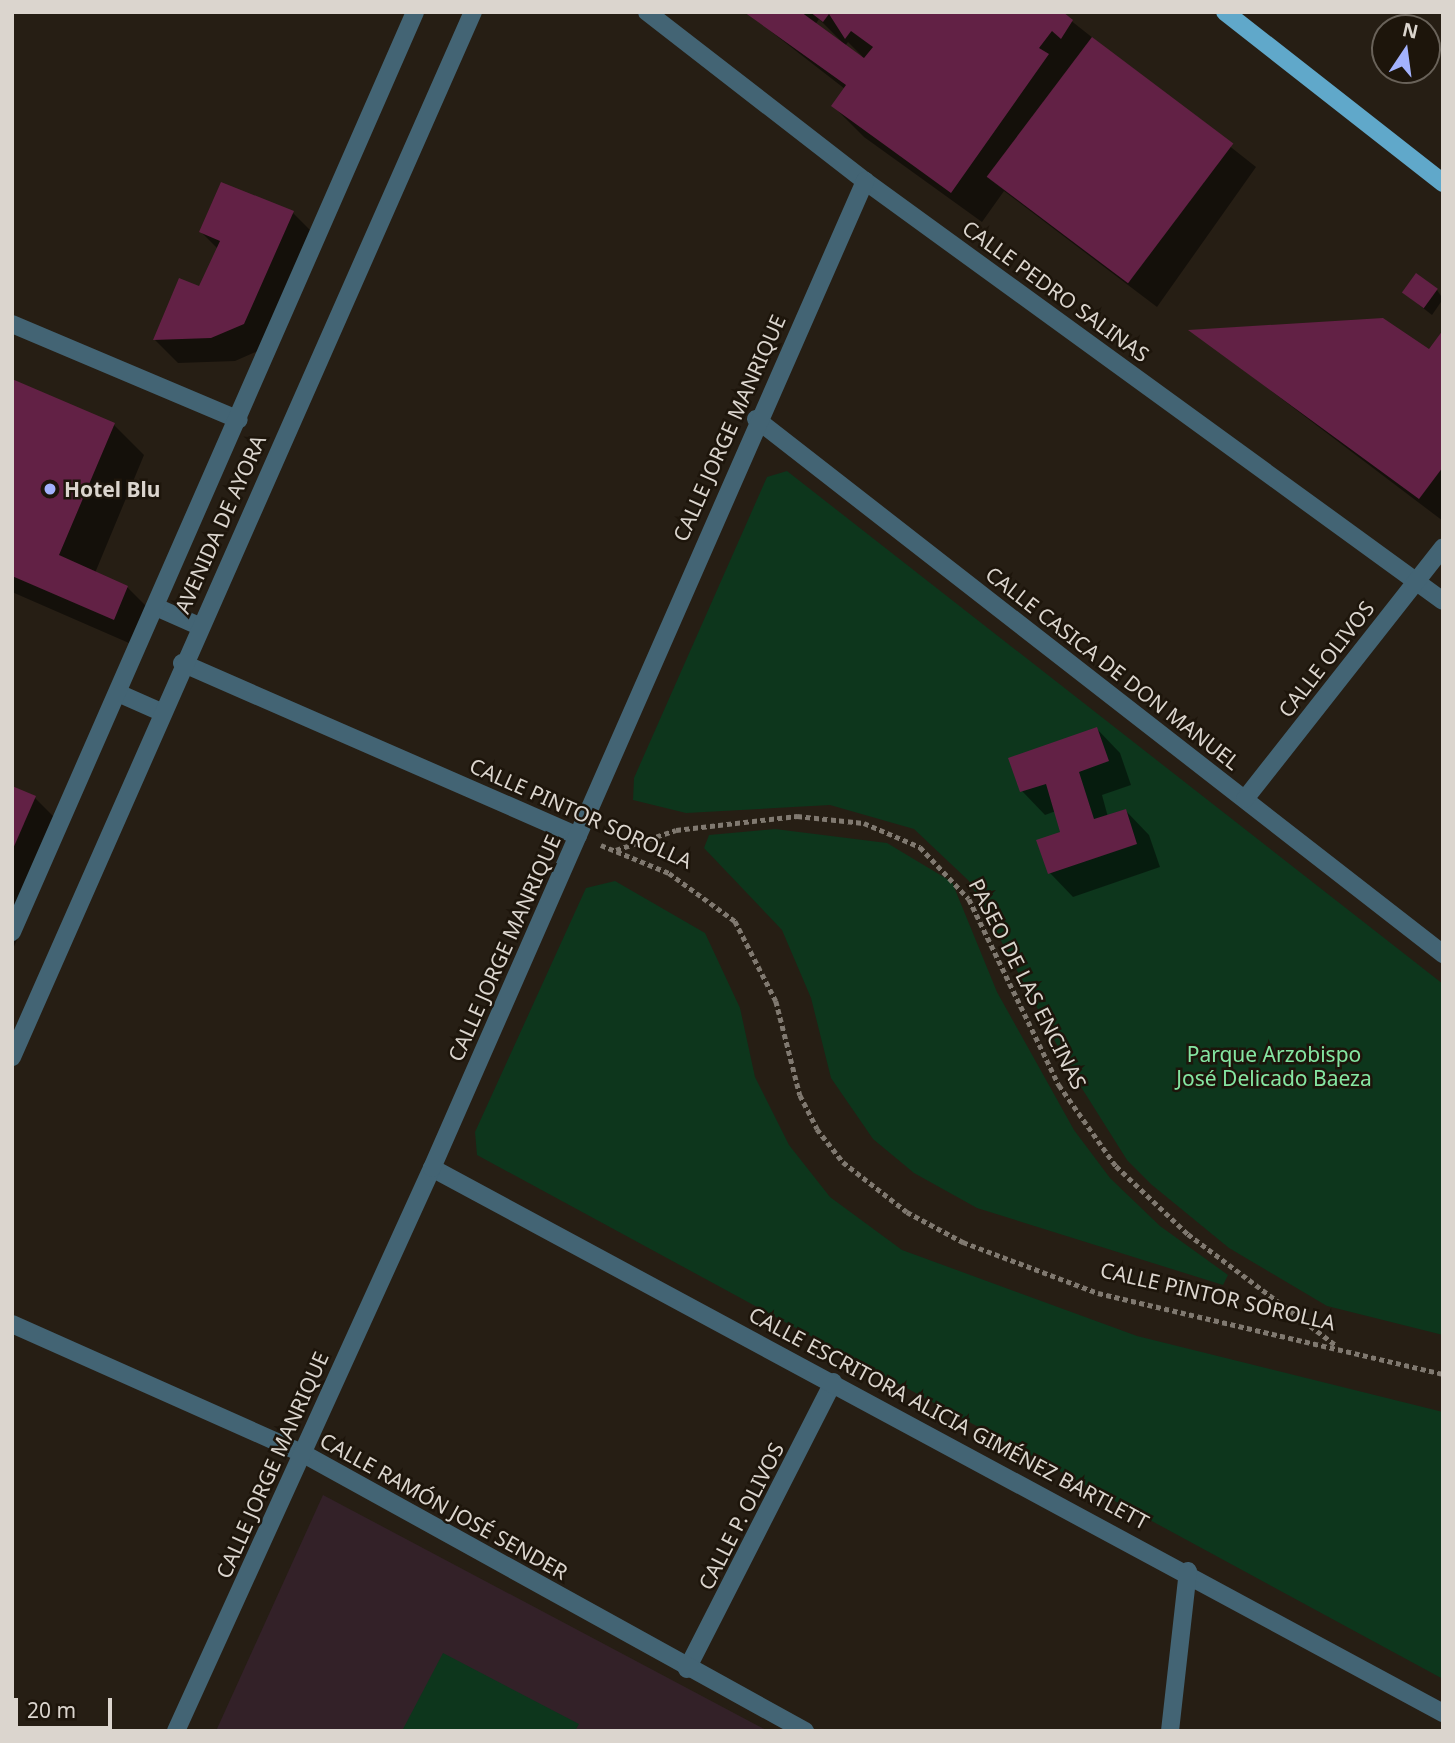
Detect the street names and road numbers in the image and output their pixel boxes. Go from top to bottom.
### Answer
street label: CALLE PEDRO SALINAS [958,215,1154,367]
street label: CALLE JORGE MANRIQUE [668,311,790,545]
street label: AVENIDA DE AYORA [169,431,271,617]
street label: CALLE CASICA DE DON MANUEL [981,561,1245,775]
street label: CALLE OLIVOS [1273,596,1379,722]
street label: CALLE PINTOR SOROLLA [466,753,696,873]
street label: CALLE JORGE MANRIQUE [443,831,565,1065]
street label: PASEO DE LAS ENCINAS [964,874,1092,1094]
street label: CALLE PINTOR SOROLLA [1098,1257,1338,1335]
street label: CALLE ESCRITORA ALICIA GIMÉNEZ BARTLETT [745,1301,1153,1535]
street label: CALLE JORGE MANRIQUE [211,1348,333,1582]
street label: CALLE RAMÓN JOSÉ SENDER [316,1427,572,1585]
street label: CALLE P. OLIVOS [693,1438,789,1594]

